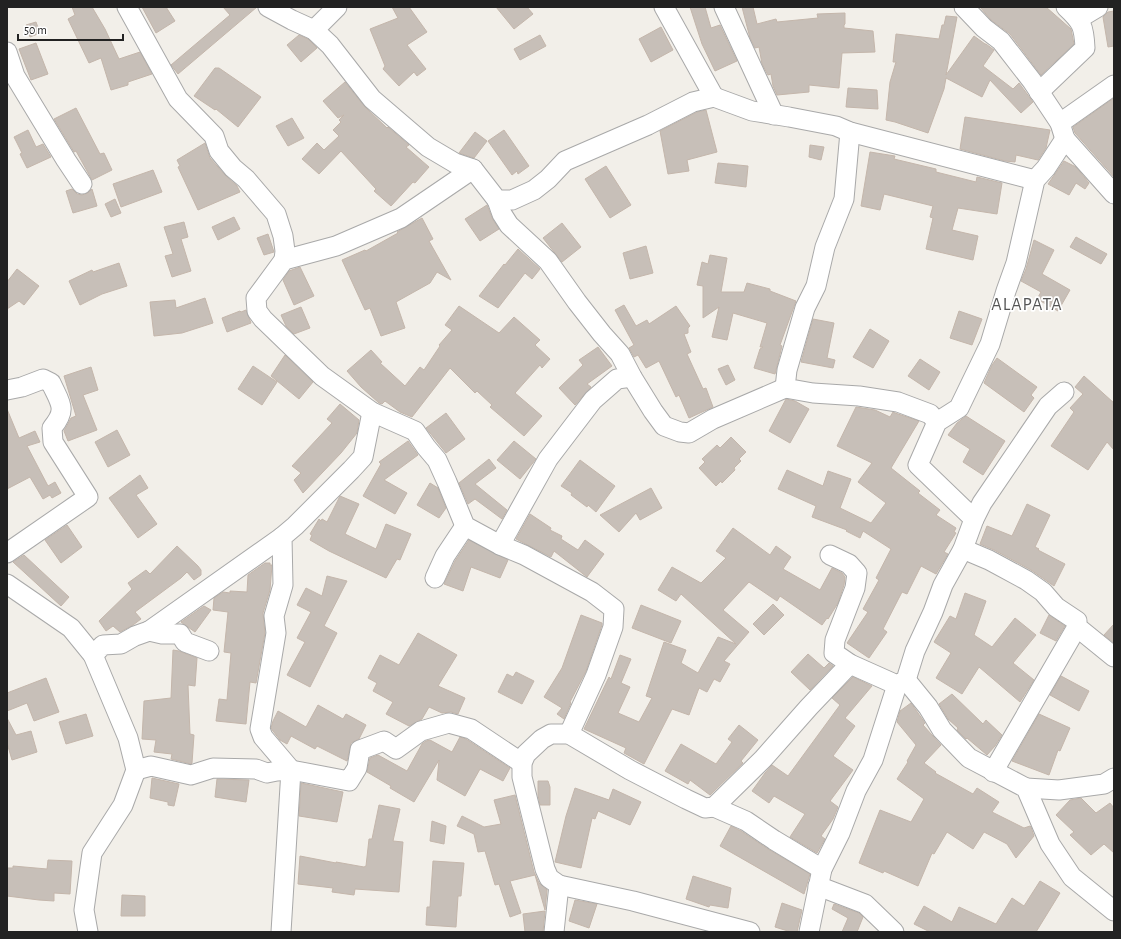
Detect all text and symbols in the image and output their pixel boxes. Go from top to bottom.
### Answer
scale bar [18,16,123,42]
text: 50 m [24,24,47,36]
district label: ALAPATA [991,296,1063,314]

